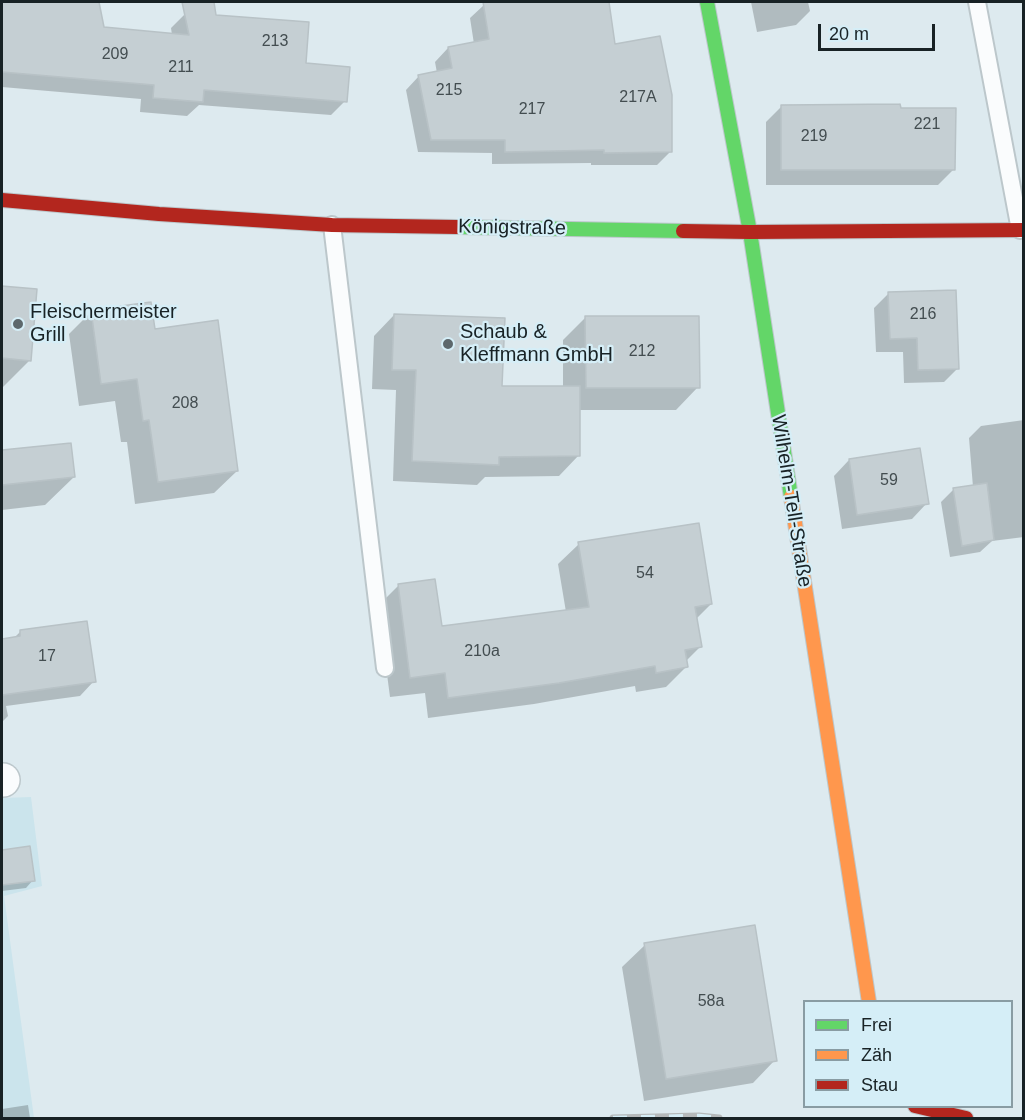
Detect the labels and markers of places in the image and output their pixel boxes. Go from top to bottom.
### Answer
place label: Fleischermeister Grill [30,300,177,347]
marker: Fleischermeister Grill [11,317,25,331]
place label: Schaub & Kleffmann GmbH [460,320,613,367]
marker: Schaub & Kleffmann GmbH [441,337,455,351]

